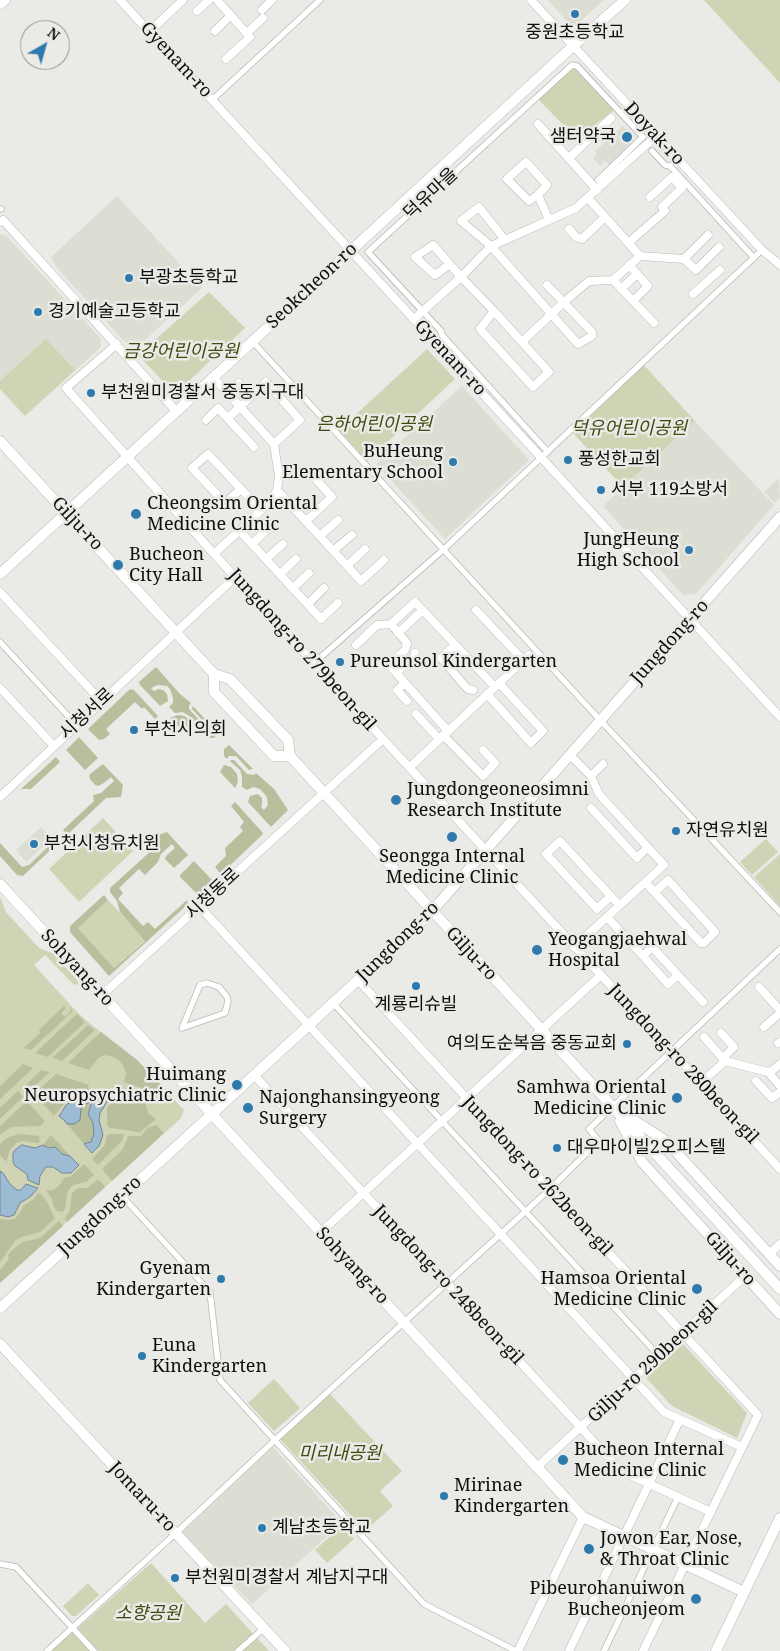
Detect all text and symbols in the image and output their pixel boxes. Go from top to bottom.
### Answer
marker: 중원초등학교 [569,8,581,20]
street label: Gyenam-ro [135,18,217,102]
north arrow [20,20,70,70]
place label: 중원초등학교 [525,22,625,44]
text: N [44,23,64,44]
street label: Doyak-ro [619,98,689,170]
place label: 샘터약국 [550,126,616,148]
marker: 샘터약국 [620,130,634,144]
street label: 덕유마을 [399,164,463,224]
street label: Seokcheon-ro [262,238,362,334]
place label: 부광초등학교 [139,267,238,289]
marker: 부광초등학교 [123,272,135,284]
place label: 경기예술고등학교 [48,301,180,323]
marker: 경기예술고등학교 [32,306,44,318]
street label: Gyenam-ro [409,316,491,400]
park label: 금강어린이공원 [123,341,239,363]
place label: 부천원미경찰서 중동지구대 [101,382,304,404]
marker: 부천원미경찰서 중동지구대 [85,387,97,399]
park label: 은하어린이공원 [316,414,432,436]
park label: 덕유어린이공원 [571,418,687,440]
place label: BuHeung Elementary School [282,441,443,484]
place label: 풍성한교회 [578,449,661,471]
marker: 풍성한교회 [562,454,574,466]
marker: BuHeung Elementary School [447,456,459,468]
place label: 서부 119소방서 [611,479,729,501]
marker: 서부 119소방서 [595,484,607,496]
street label: Gilju-ro [47,493,107,555]
place label: Cheongsim Oriental Medicine Clinic [147,493,317,536]
marker: Cheongsim Oriental Medicine Clinic [129,507,143,521]
place label: JungHeung High School [577,529,679,572]
place label: Bucheon City Hall [129,544,204,586]
marker: JungHeung High School [683,544,695,556]
marker: Bucheon City Hall [111,558,125,572]
street label: Jungdong-ro 279beon-gil [224,565,380,735]
street label: Jungdong-ro [626,595,714,689]
place label: Pureunsol Kindergarten [350,651,557,673]
marker: Pureunsol Kindergarten [334,656,346,668]
street label: 시청서로 [55,684,119,744]
place label: 부천시의회 [144,719,227,741]
marker: 부천시의회 [128,724,140,736]
place label: Jungdongeoneosimni Research Institute [407,779,589,822]
marker: Jungdongeoneosimni Research Institute [389,793,403,807]
place label: 자연유치원 [686,820,769,842]
marker: 자연유치원 [670,825,682,837]
marker: Seongga Internal Medicine Clinic [445,830,459,844]
place label: 부천시청유치원 [44,833,160,855]
marker: 부천시청유치원 [28,838,40,850]
place label: Seongga Internal Medicine Clinic [379,846,525,889]
street label: 시청동로 [181,864,245,924]
street label: Jungdong-ro [352,897,444,987]
street label: Gilju-ro [441,923,501,985]
street label: Sohyang-ro [36,925,118,1011]
place label: Yeogangjaehwal Hospital [548,929,687,972]
marker: Yeogangjaehwal Hospital [530,943,544,957]
marker: 계룡리슈빌 [410,980,422,992]
street label: Jungdong-ro 280beon-gil [603,980,763,1148]
place label: 계룡리슈빌 [375,994,457,1016]
place label: 여의도순복음 중동교회 [447,1033,617,1055]
marker: 여의도순복음 중동교회 [621,1038,633,1050]
place label: Huimang Neuropsychiatric Clinic [24,1064,226,1106]
place label: Samhwa Oriental Medicine Clinic [516,1077,666,1120]
marker: Huimang Neuropsychiatric Clinic [230,1078,244,1092]
place label: Najonghansingyeong Surgery [259,1087,440,1130]
marker: Samhwa Oriental Medicine Clinic [670,1091,684,1105]
street label: Jungdong-ro 262beon-gil [457,1092,617,1260]
marker: Najonghansingyeong Surgery [241,1101,255,1115]
place label: 대우마이빌2오피스텔 [567,1137,726,1159]
marker: 대우마이빌2오피스텔 [551,1142,563,1154]
street label: Jungdong-ro [54,1172,146,1260]
street label: Jungdong-ro 248beon-gil [368,1201,528,1369]
street label: Sohyang-ro [311,1223,393,1309]
street label: Gilju-ro [700,1227,760,1291]
place label: Gyenam Kindergarten [96,1258,211,1300]
place label: Hamsoa Oriental Medicine Clinic [540,1268,686,1310]
marker: Gyenam Kindergarten [215,1273,227,1285]
marker: Hamsoa Oriental Medicine Clinic [690,1282,704,1296]
street label: Gilju-ro 290beon-gil [584,1296,722,1428]
place label: Euna Kindergarten [152,1335,267,1378]
marker: Euna Kindergarten [136,1350,148,1362]
place label: Bucheon Internal Medicine Clinic [574,1439,724,1482]
park label: 미리내공원 [299,1443,381,1465]
marker: Bucheon Internal Medicine Clinic [556,1453,570,1467]
street label: Jomaru-ro [104,1457,180,1537]
place label: Mirinae Kindergarten [454,1475,569,1518]
marker: Mirinae Kindergarten [438,1490,450,1502]
place label: 계남초등학교 [272,1517,371,1539]
marker: 계남초등학교 [256,1522,268,1534]
place label: Jowon Ear, Nose, & Throat Clinic [600,1528,742,1570]
marker: Jowon Ear, Nose, & Throat Clinic [582,1542,596,1556]
place label: 부천원미경찰서 계남지구대 [185,1567,388,1589]
marker: 부천원미경찰서 계남지구대 [169,1572,181,1584]
place label: Pibeurohanuiwon Bucheonjeom [530,1578,685,1620]
marker: Pibeurohanuiwon Bucheonjeom [689,1592,703,1606]
park label: 소향공원 [115,1603,181,1625]

